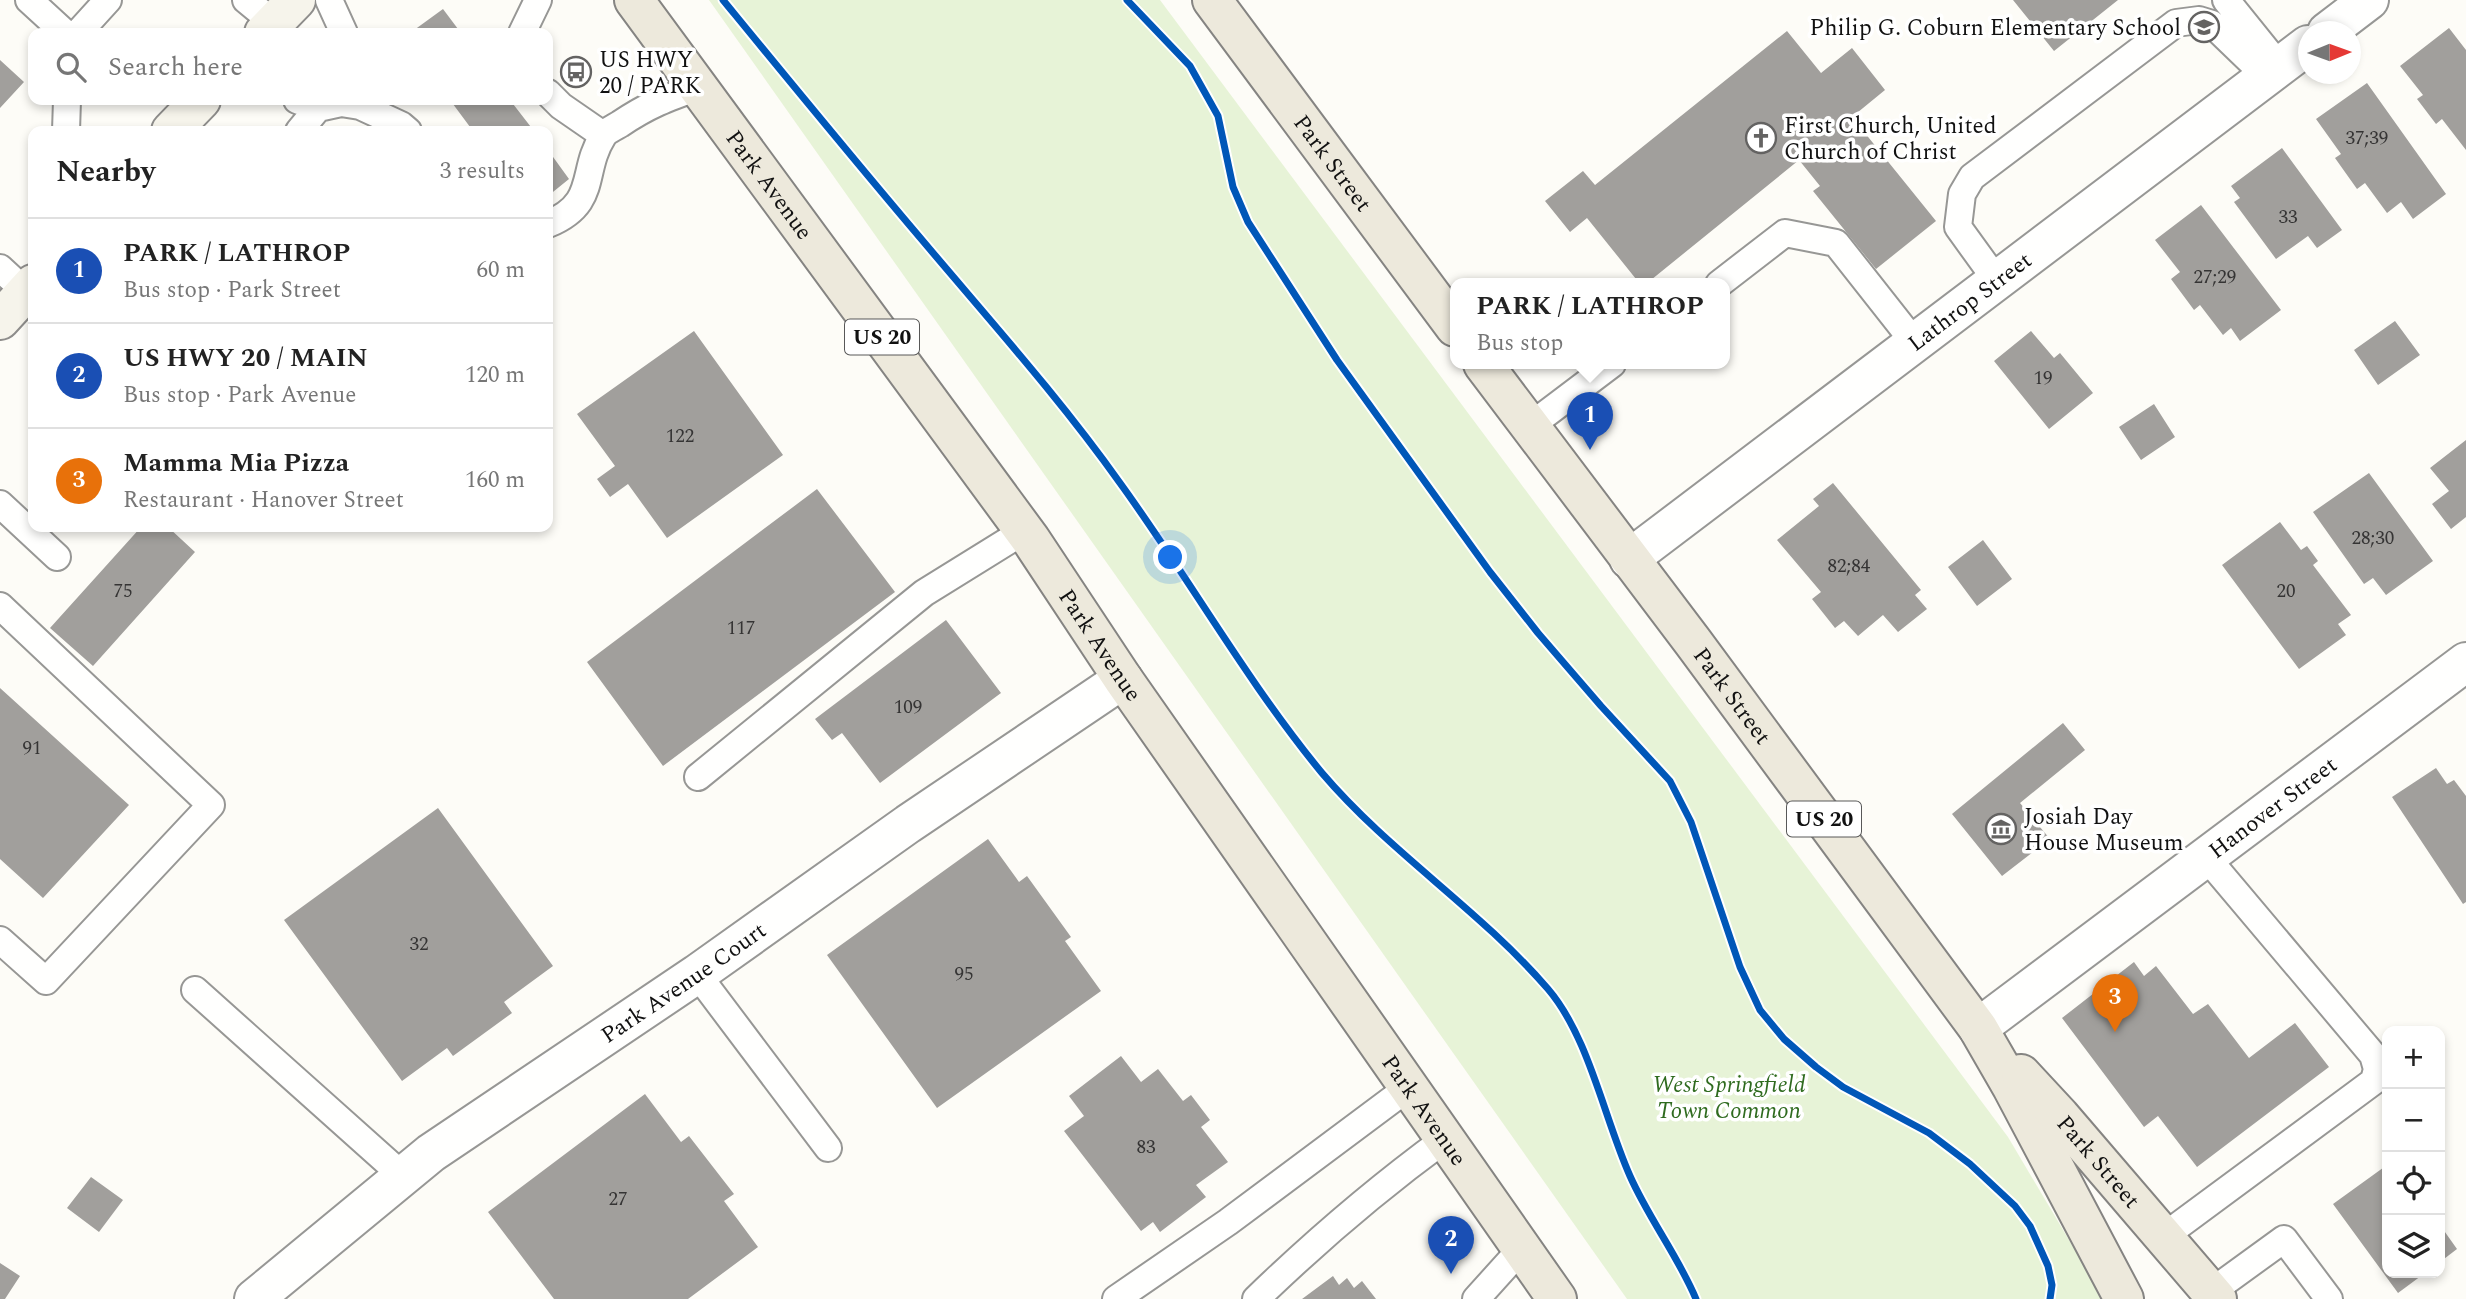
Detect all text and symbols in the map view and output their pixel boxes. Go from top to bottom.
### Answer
school or university icon: Philip G. Coburn Elementary School [2187,10,2221,44]
place label: Philip G. Coburn Elementary School [1810,11,2181,46]
north arrow [2298,21,2361,84]
search box [28,28,553,105]
place label: US HWY 20 / PARK [599,43,702,104]
text: Search here [108,47,243,87]
icon: search [52,48,90,86]
bus stop icon: US HWY 20 / PARK [559,55,593,89]
street label: Park Street [1284,108,1380,220]
place label: First Church, United Church of Christ [1784,109,1997,170]
church icon: First Church, United Church of Christ [1744,121,1778,155]
street label: Park Avenue [716,123,821,248]
house number: 37;39 [2346,124,2388,153]
text: Nearby [56,149,155,195]
text: 3 results [440,154,525,189]
house number: 33 [2278,203,2298,232]
text: PARK / LATHROP [123,233,350,273]
street label: Lathrop Street [1901,244,2040,361]
text: 1 [73,253,85,288]
text: 60 m [476,253,525,288]
house number: 27;29 [2194,263,2236,292]
text: Bus stop · Park Street [123,273,341,308]
popup [1450,278,1730,369]
text: PARK / LATHROP [1476,286,1704,326]
road number: US 20 [845,320,919,354]
text: Bus stop [1476,326,1563,361]
text: US HWY 20 / MAIN [123,338,368,378]
text: 2 [73,358,85,393]
text: 120 m [465,358,525,393]
house number: 19 [2033,364,2053,393]
text: Bus stop · Park Avenue [123,378,356,413]
pin: 1 [1567,392,1613,450]
house number: 122 [666,422,694,451]
text: Mamma Mia Pizza [123,443,349,483]
text: 3 [73,463,85,498]
text: 160 m [465,463,525,498]
text: Restaurant · Hanover Street [123,483,404,518]
house number: 28;30 [2352,524,2394,553]
your location [1153,540,1187,574]
house number: 82;84 [1828,552,1871,581]
house number: 75 [113,577,133,606]
house number: 20 [2276,577,2296,606]
street label: Park Avenue [1049,582,1150,709]
house number: 117 [727,614,755,643]
street label: Park Street [1684,640,1779,753]
house number: 109 [894,693,922,722]
house number: 91 [22,734,42,763]
street label: Hanover Street [2202,748,2345,868]
place label: Josiah Day House Museum [2024,800,2183,861]
road number: US 20 [1787,802,1861,836]
museum icon: Josiah Day House Museum [1984,812,2018,846]
street label: Park Avenue Court [594,914,774,1053]
house number: 32 [409,930,429,959]
house number: 95 [954,960,974,989]
pin: 3 [2092,974,2138,1032]
map controls [2382,1026,2445,1278]
button: + [2382,1026,2445,1089]
street label: Park Avenue [1372,1048,1475,1174]
park label: West Springfield Town Common [1652,1068,1806,1129]
button: − [2382,1089,2445,1152]
street label: Park Street [2047,1108,2148,1217]
house number: 83 [1136,1133,1156,1162]
button: locate [2382,1152,2445,1215]
house number: 27 [608,1185,628,1214]
button: layers [2382,1215,2445,1278]
pin: 2 [1428,1216,1474,1274]

